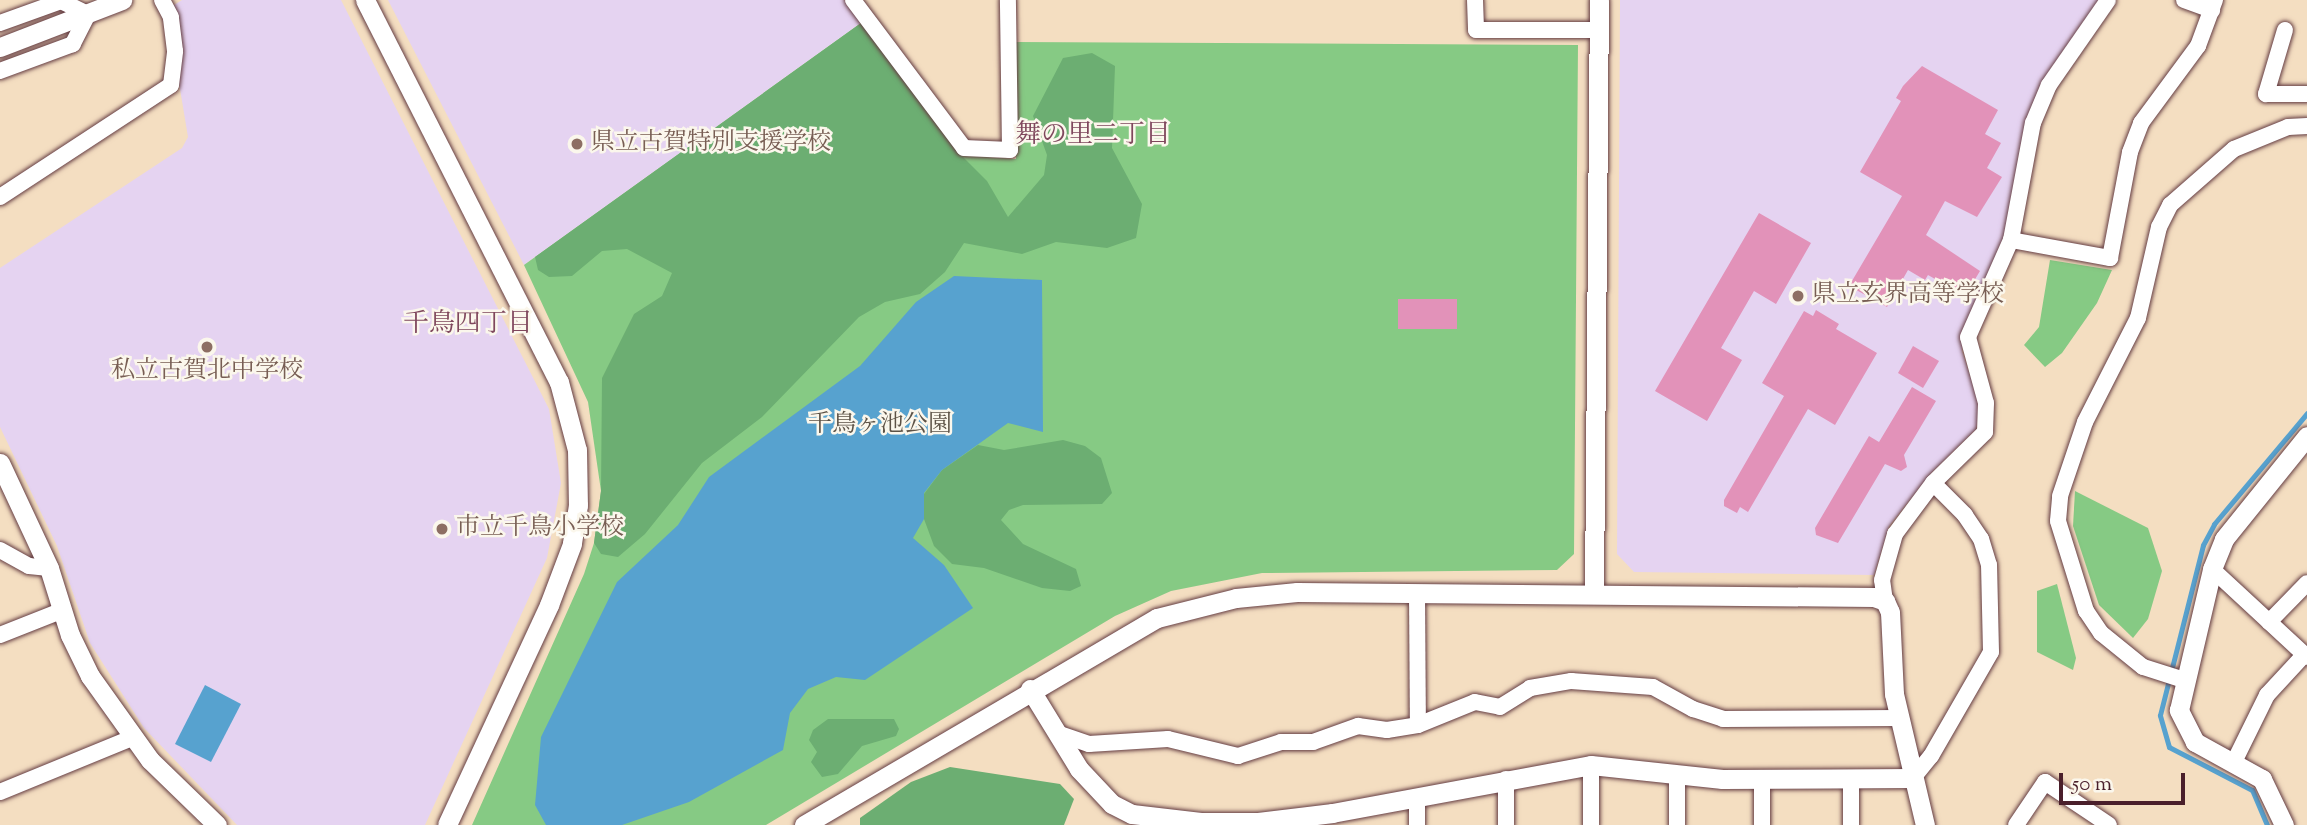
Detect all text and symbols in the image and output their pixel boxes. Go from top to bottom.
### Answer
district label: 舞の里二丁目 [1015,120,1171,152]
place label: 県立古賀特別支援学校 [591,130,831,158]
marker: 県立古賀特別支援学校 [569,136,585,152]
place label: 県立玄界高等学校 [1812,282,2004,310]
marker: 県立玄界高等学校 [1790,288,1806,304]
district label: 千鳥四丁目 [403,309,533,341]
marker: 私立古賀北中学校 [199,339,215,355]
place label: 私立古賀北中学校 [111,358,303,386]
park label: 千鳥ヶ池公園 [808,412,952,440]
place label: 市立千鳥小学校 [456,515,624,543]
marker: 市立千鳥小学校 [434,521,450,537]
scale bar [2062,758,2188,802]
text: 50 m [2072,770,2112,800]

